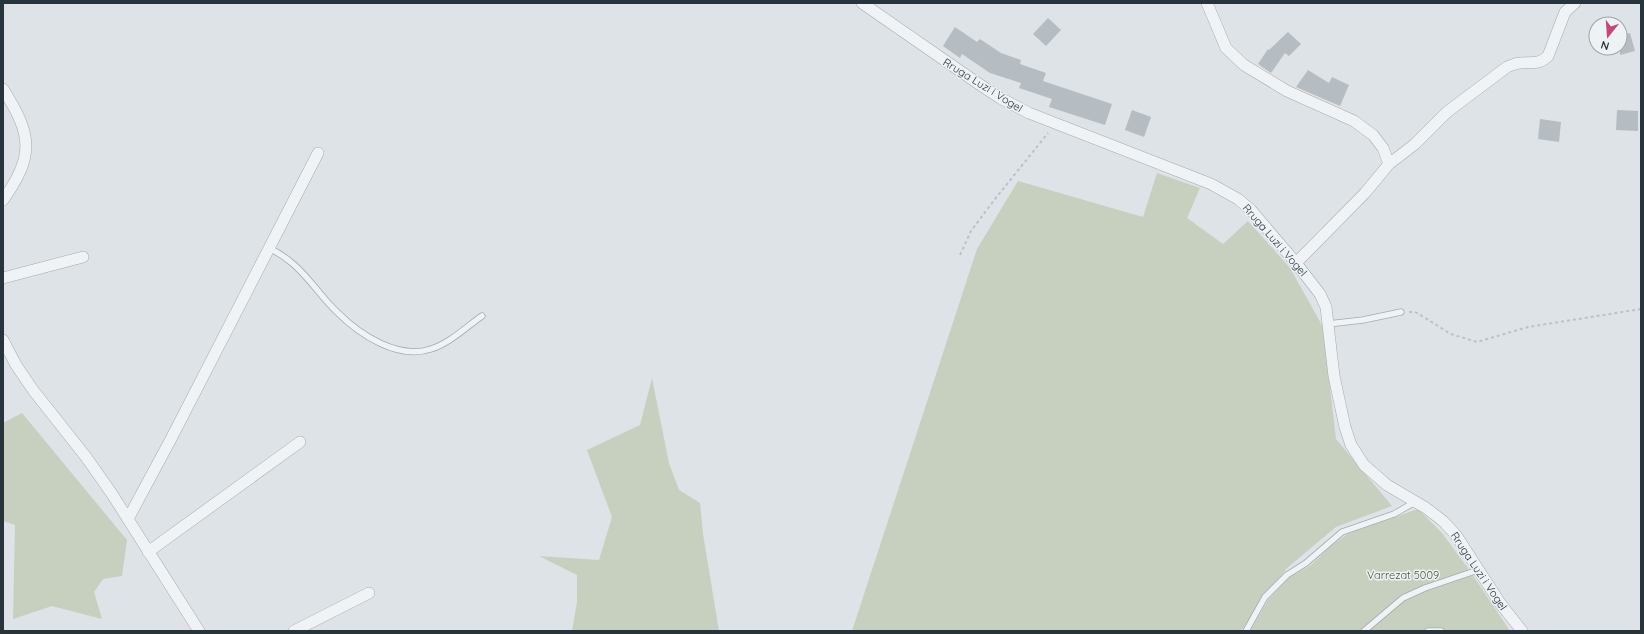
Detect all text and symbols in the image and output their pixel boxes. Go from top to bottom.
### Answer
north arrow [1588,16,1628,56]
text: N [1599,38,1611,53]
street label: Rruga Luzi i Vogel [941,55,1025,115]
street label: Rruga Luzi i Vogel [1240,201,1310,279]
street label: Rruga Luzi i Vogel [1448,529,1510,613]
park label: Varrezat 5009 [1367,568,1439,582]

